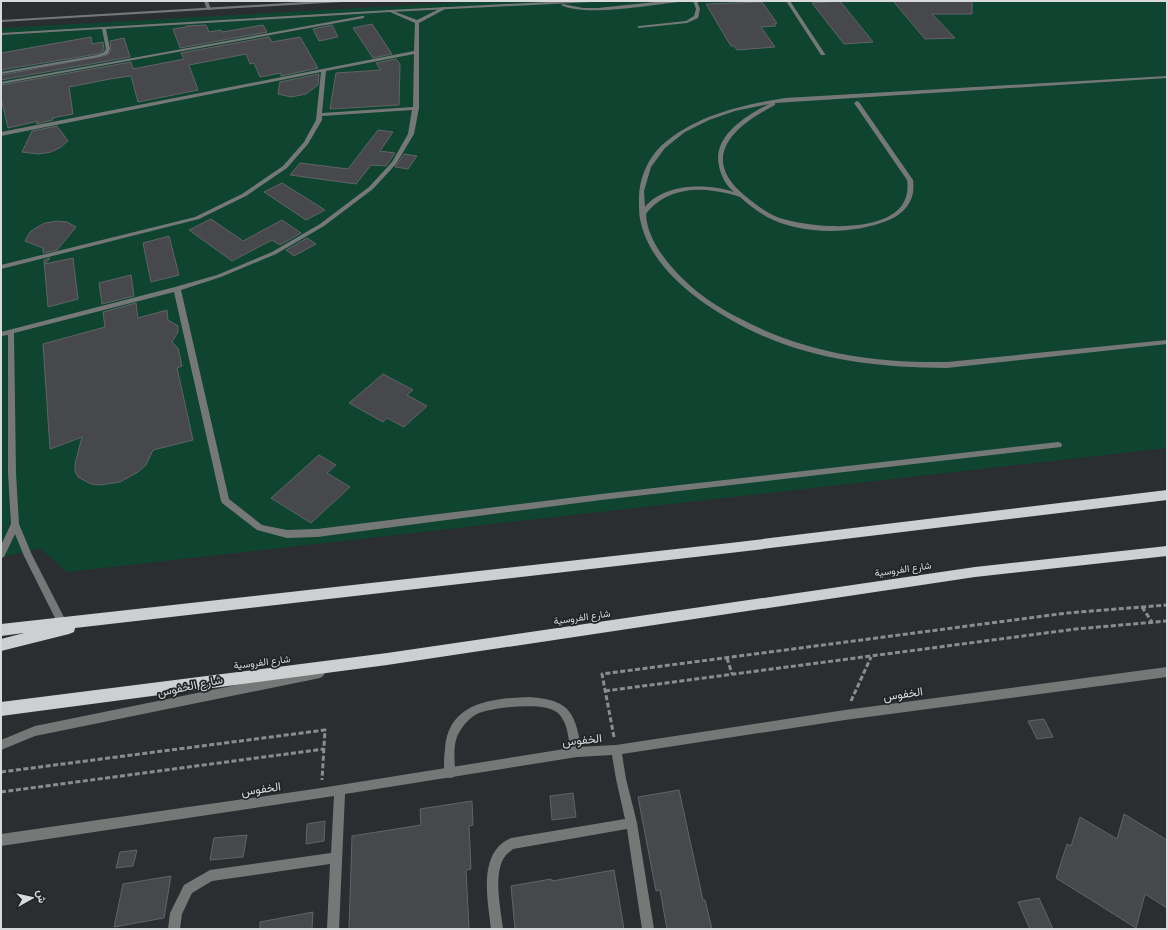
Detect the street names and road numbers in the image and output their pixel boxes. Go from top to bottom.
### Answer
street label: شارع الفروسية [874,559,932,579]
street label: شارع الفروسية [553,607,611,627]
street label: شارع الفروسية [233,652,291,672]
street label: شارع الخفوس [156,671,225,702]
street label: الخفوس [882,683,924,705]
street label: الخفوس [561,730,603,750]
street label: الخفوس [240,778,282,800]

